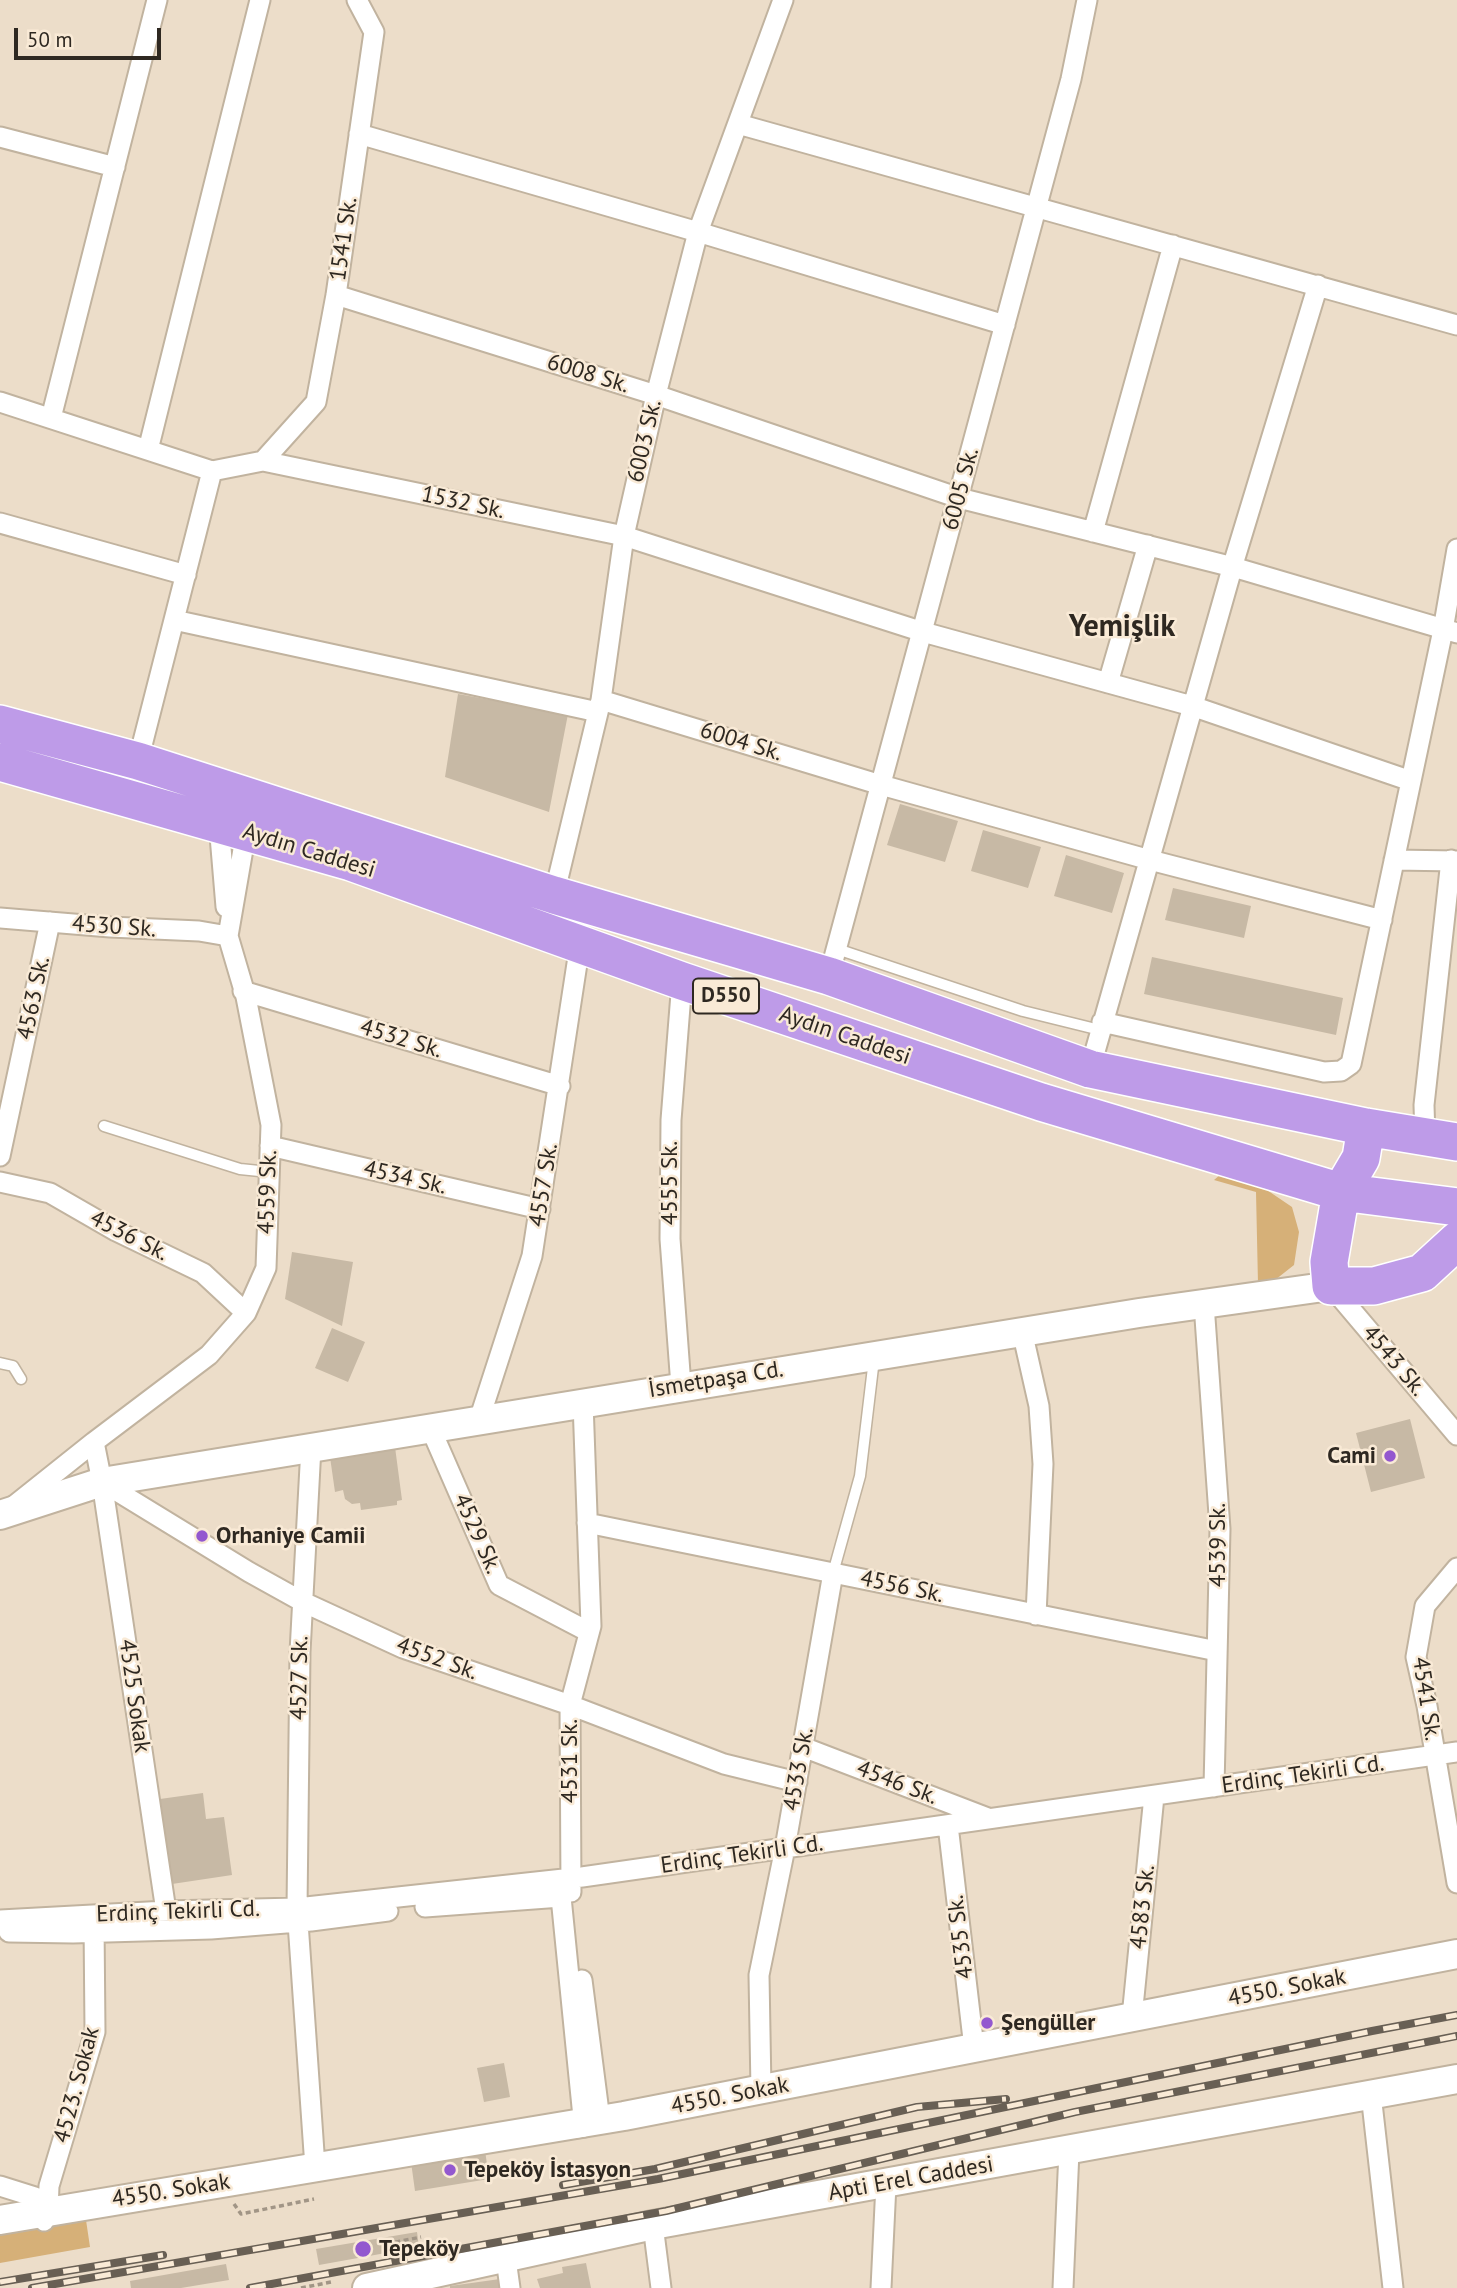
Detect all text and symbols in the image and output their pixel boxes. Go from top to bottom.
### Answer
scale bar [18,14,164,58]
text: 50 m [27,26,73,53]
street label: 1541 Sk. [324,195,364,283]
street label: 6008 Sk. [544,348,632,400]
street label: 6003 Sk. [622,397,668,485]
street label: 6005 Sk. [937,445,985,533]
street label: 1532 Sk. [419,481,507,525]
district label: Yemişlik [1069,609,1175,645]
street label: 6004 Sk. [697,716,785,768]
street label: Aydın Caddesi [239,818,379,884]
street label: 4530 Sk. [71,910,157,944]
street label: 4563 Sk. [12,954,56,1042]
road number: D550 [693,978,759,1014]
street label: Aydın Caddesi [776,1001,914,1071]
street label: 4532 Sk. [357,1013,445,1065]
street label: 4557 Sk. [524,1141,564,1229]
street label: 4555 Sk. [656,1141,684,1225]
street label: 4559 Sk. [253,1149,283,1235]
street label: 4534 Sk. [361,1155,449,1201]
street label: 4536 Sk. [85,1205,173,1267]
street label: 4543 Sk. [1356,1320,1432,1402]
street label: İsmetpaşa Cd. [647,1356,785,1404]
place label: Cami [1327,1442,1376,1470]
marker: Cami [1382,1448,1398,1464]
street label: 4529 Sk. [447,1490,507,1578]
street label: 4539 Sk. [1204,1503,1232,1587]
place label: Orhaniye Camii [216,1522,365,1550]
marker: Orhaniye Camii [194,1528,210,1544]
street label: 4556 Sk. [858,1565,946,1609]
street label: 4552 Sk. [393,1632,481,1686]
street label: 4527 Sk. [285,1636,315,1720]
street label: 4525 Sokak [112,1638,156,1754]
street label: 4541 Sk. [1406,1655,1446,1743]
street label: 4531 Sk. [556,1719,584,1803]
street label: 4533 Sk. [778,1725,820,1813]
street label: Erdinç Tekirli Cd. [1220,1750,1386,1800]
street label: 4546 Sk. [853,1755,941,1811]
street label: Erdinç Tekirli Cd. [659,1830,825,1880]
street label: 4583 Sk. [1125,1864,1161,1950]
street label: 4535 Sk. [942,1893,980,1981]
street label: Erdinç Tekirli Cd. [96,1895,260,1929]
street label: 4550. Sokak [1226,1963,1348,2013]
place label: Şengüller [1001,2009,1095,2037]
marker: Şengüller [979,2015,995,2031]
street label: 4523. Sokak [48,2024,106,2146]
street label: 4550. Sokak [669,2071,791,2121]
street label: Apti Erel Caddesi [826,2151,996,2207]
place label: Tepeköy İstasyon [464,2156,631,2184]
marker: Tepeköy İstasyon [442,2162,458,2178]
street label: 4550. Sokak [110,2168,232,2214]
place label: Tepeköy [379,2235,459,2263]
marker: Tepeköy [353,2239,373,2259]

